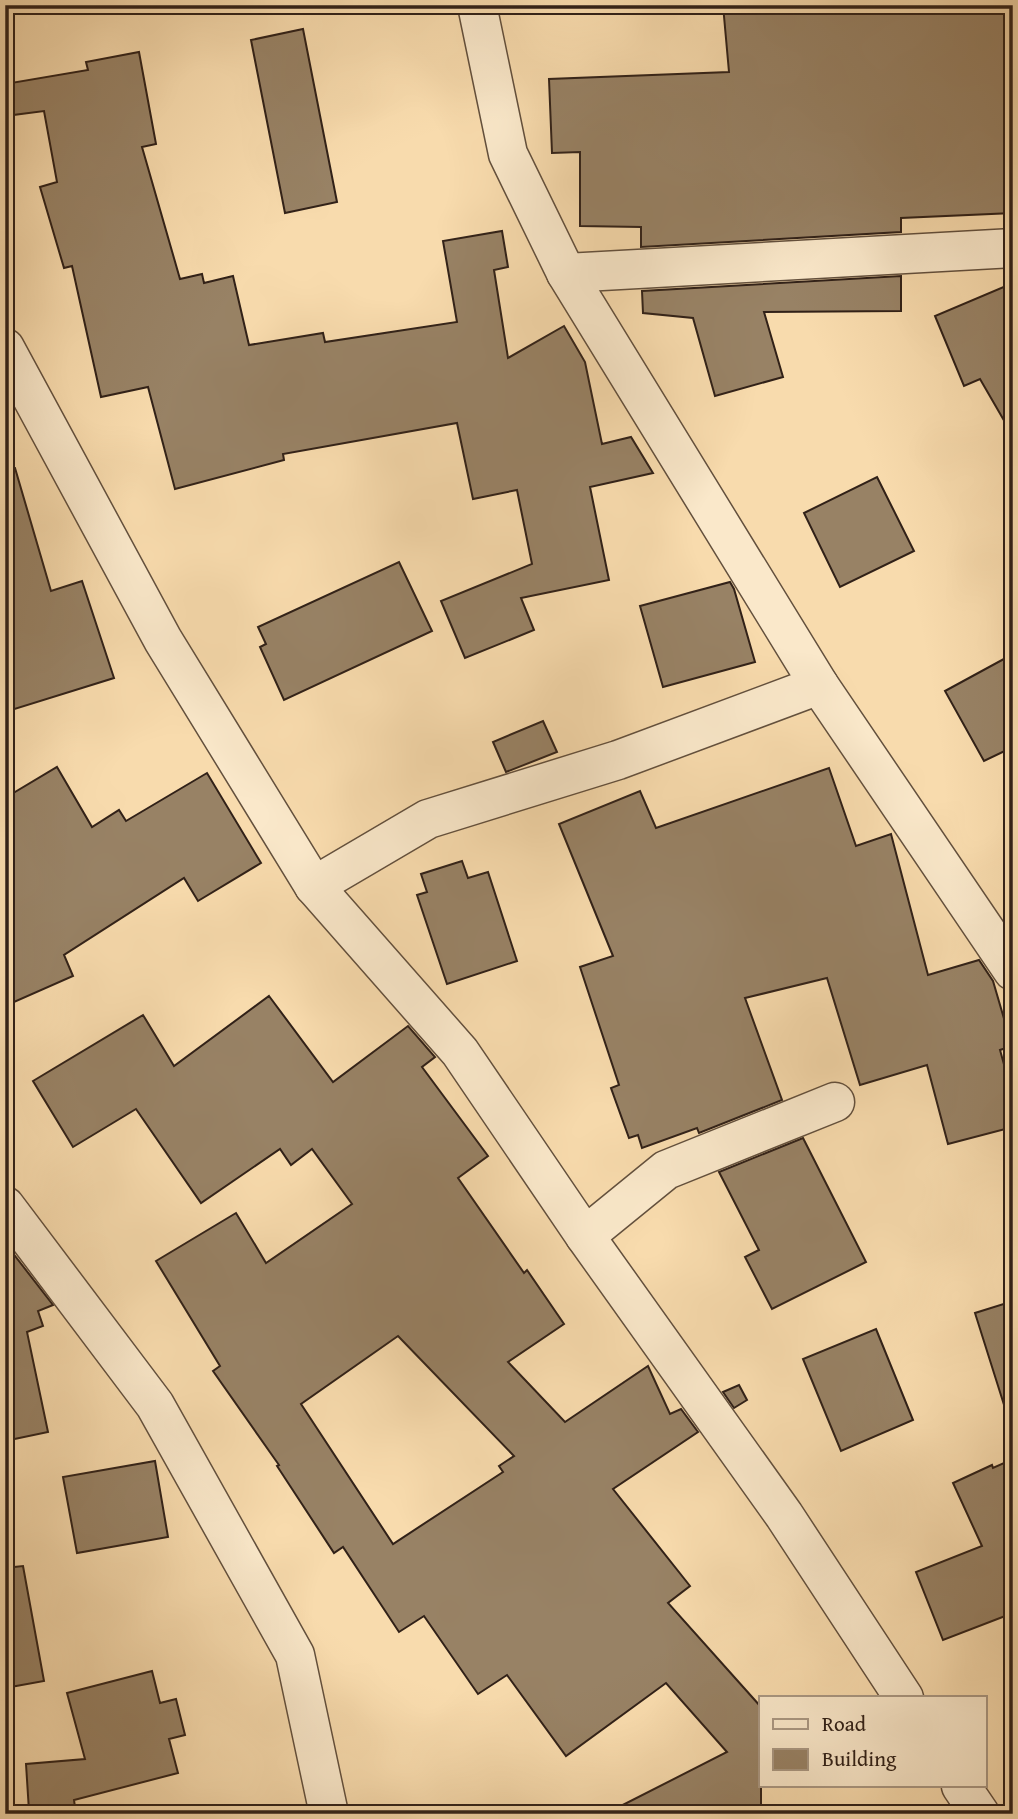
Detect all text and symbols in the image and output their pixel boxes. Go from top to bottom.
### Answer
legend [759,1696,986,1787]
text: Road [822,1708,867,1739]
text: Building [822,1743,897,1774]

